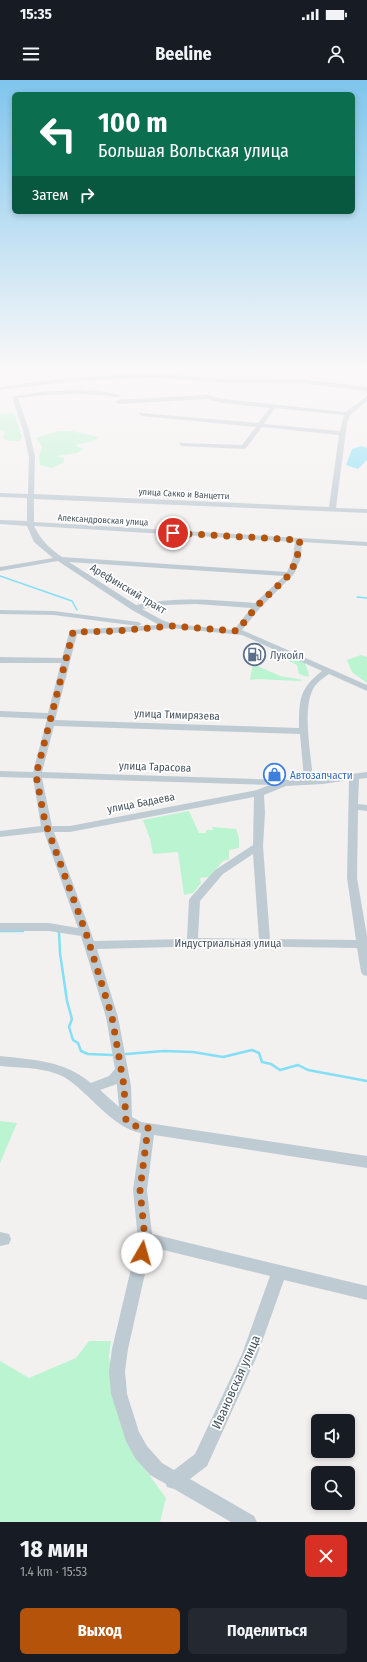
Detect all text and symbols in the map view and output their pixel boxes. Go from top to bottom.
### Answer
text: 15:35 [20,5,52,23]
icon: menu [20,43,42,65]
text: Beeline [155,43,212,65]
icon: person [325,43,347,65]
text: 100 m [98,106,168,139]
icon: left [32,108,84,160]
text: Большая Вольская улица [98,140,289,162]
icon: right [76,184,98,206]
text: Затем [32,186,68,204]
street label: улица Сакко и Ванцетти [138,487,230,501]
street label: Александровская улица [57,513,149,527]
pin [156,516,190,550]
icon: arrive [162,522,184,544]
street label: Арефинский тракт [88,561,169,617]
fuel station icon: Лукойл [241,642,267,668]
place label: Лукойл [270,649,304,662]
street label: улица Тимирязева [134,707,220,723]
street label: улица Тарасова [119,759,191,775]
shop icon: Автозапчасти [262,762,288,788]
place label: Автозапчасти [290,769,353,782]
street label: улица Бадаева [106,790,176,816]
street label: Индустриальная улица [175,937,281,950]
position arrow [121,1232,163,1274]
street label: Ивановская улица [209,1333,263,1431]
map controls [311,1414,355,1510]
button: sound [311,1414,355,1458]
button: search [311,1466,355,1510]
text: 18 мин [20,1535,88,1563]
button: close [305,1535,347,1577]
text: 1.4 km · 15:53 [20,1564,87,1579]
button: Выход [20,1608,180,1654]
button: Поделиться [188,1608,347,1654]

